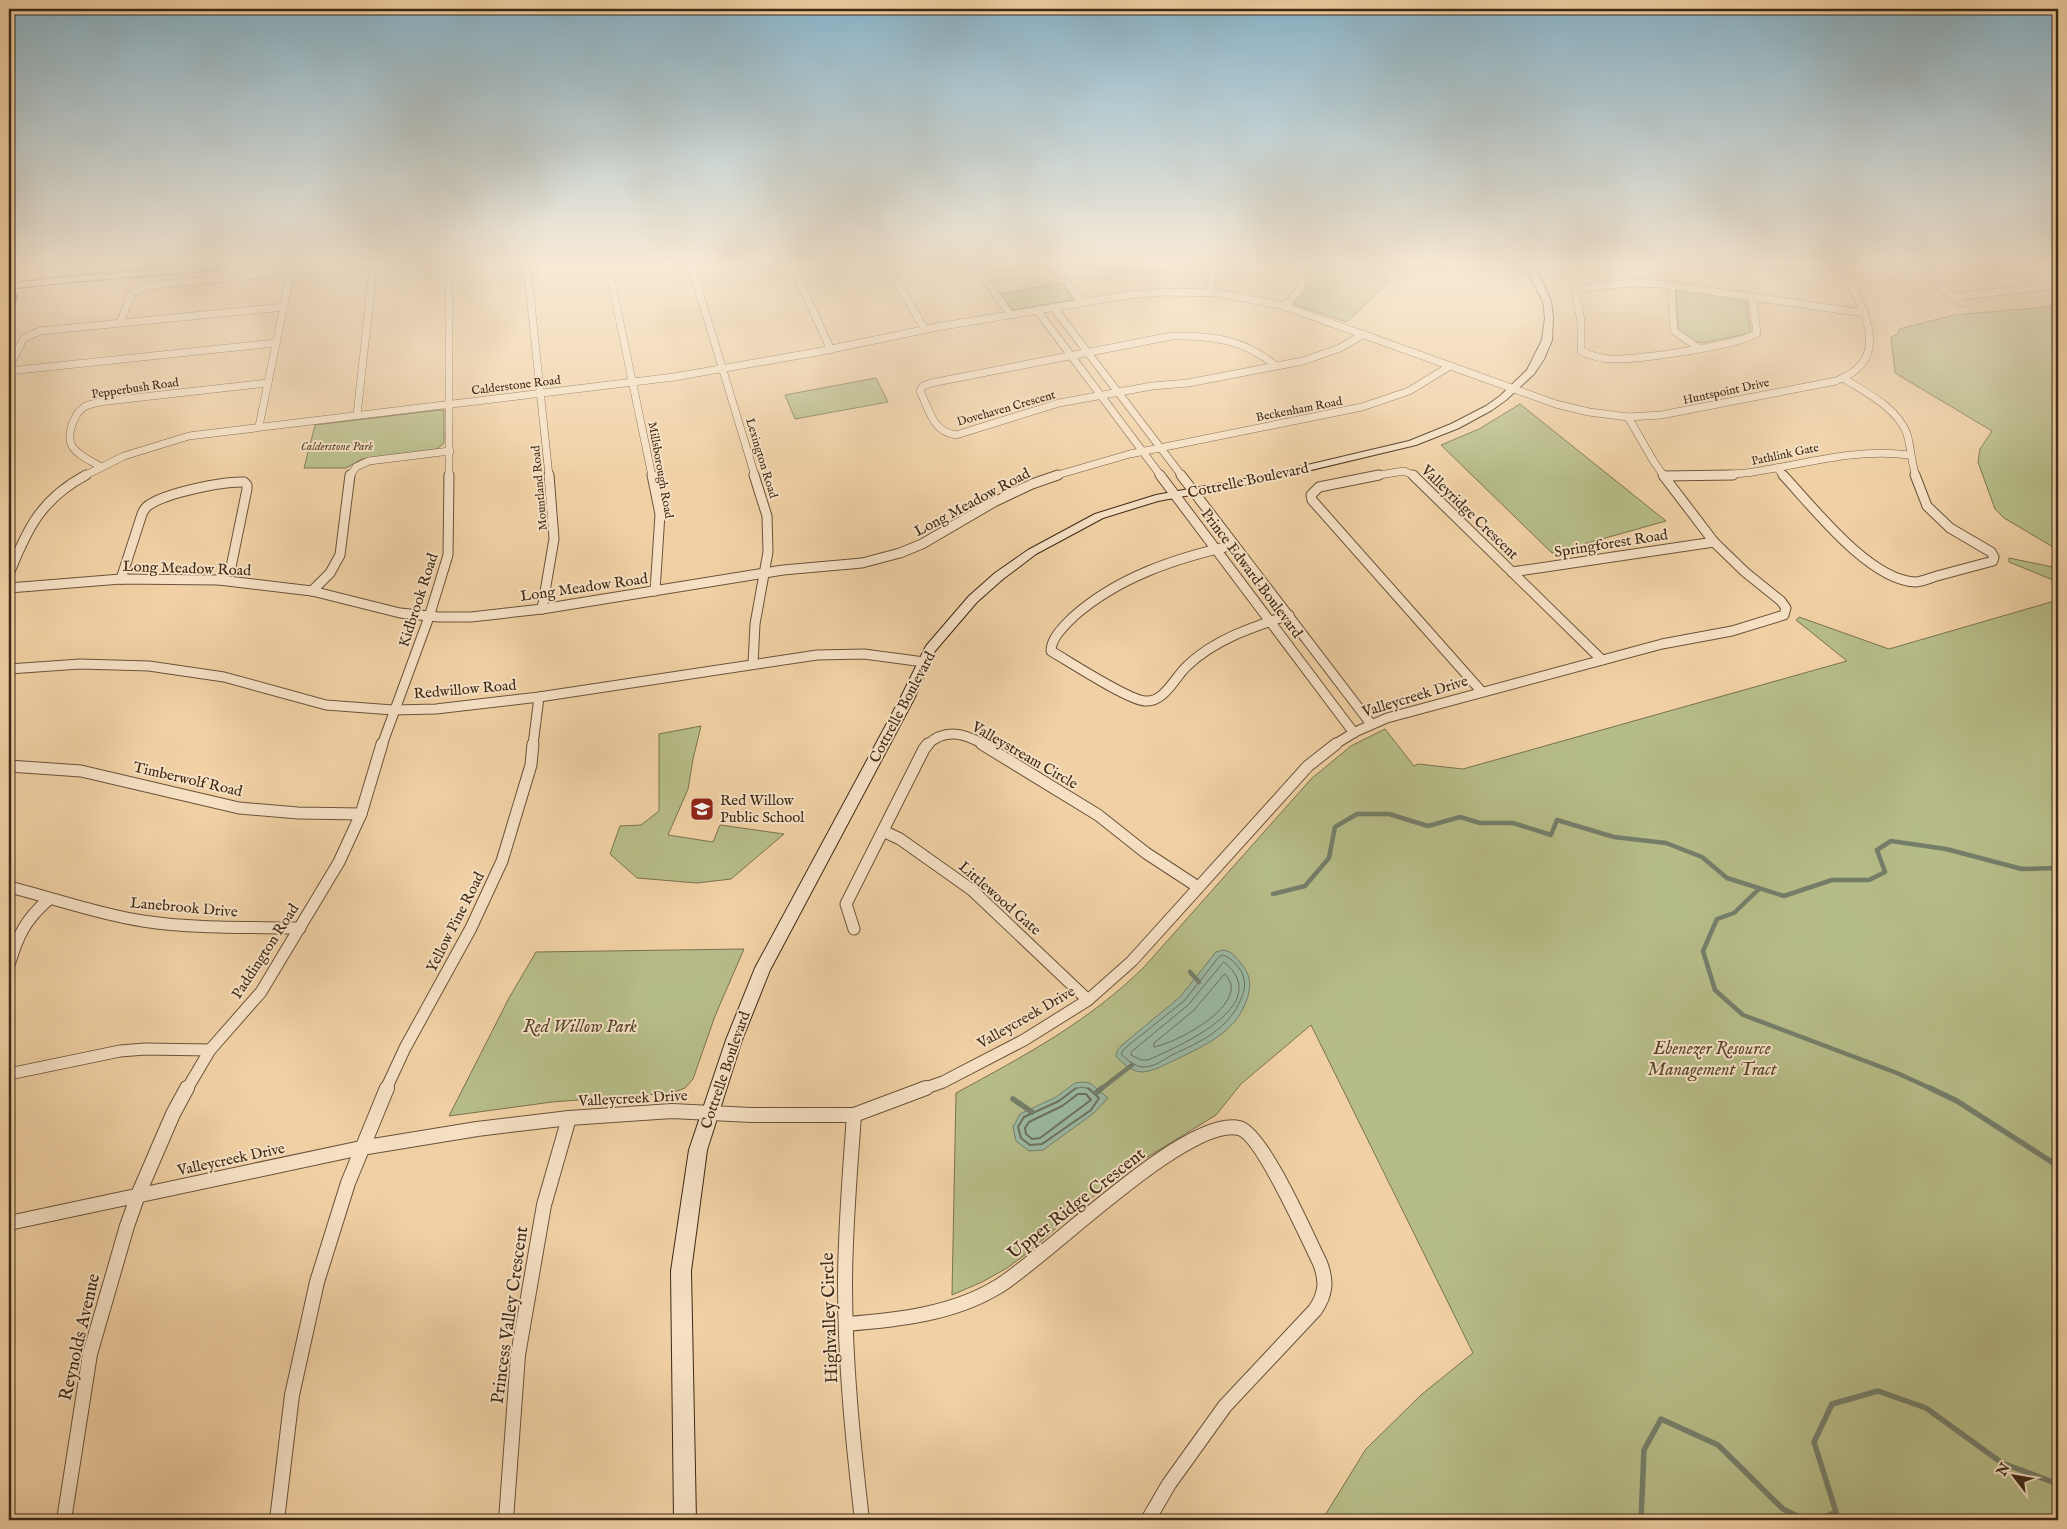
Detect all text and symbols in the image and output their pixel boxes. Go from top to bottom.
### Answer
street label: Calderstone Road [471,373,562,398]
street label: Pepperbush Road [90,375,180,403]
street label: Huntspoint Drive [1681,375,1772,409]
street label: Dovehaven Crescent [955,387,1057,430]
street label: Beckenham Road [1255,394,1344,425]
street label: Lexington Road [742,416,781,500]
street label: Millsborough Road [645,421,676,520]
park label: Calderstone Park [301,439,373,454]
street label: Pathlink Gate [1750,440,1821,469]
street label: Mountland Road [528,444,551,531]
street label: Cottrelle Boulevard [1186,458,1311,503]
street label: Valleyridge Crescent [1416,460,1522,564]
street label: Long Meadow Road [911,463,1034,541]
street label: Prince Edward Boulevard [1197,505,1307,643]
street label: Springforest Road [1553,525,1670,562]
street label: Kidbrook Road [394,550,443,649]
street label: Long Meadow Road [122,557,253,580]
street label: Long Meadow Road [519,569,650,606]
street label: Cottrelle Boulevard [865,648,940,766]
street label: Valleycreek Drive [1359,671,1470,722]
street label: Redwillow Road [413,675,518,703]
street label: Valleystream Circle [967,717,1081,794]
street label: Timberwolf Road [131,758,245,801]
place label: Red Willow Public School [720,791,805,827]
school or university icon: Red Willow Public School [689,796,715,822]
street label: Littlewood Gate [954,857,1045,940]
street label: Yellow Pine Road [422,868,489,976]
street label: Lanebrook Drive [129,893,239,922]
street label: Paddington Road [228,899,304,1002]
street label: Valleycreek Drive [973,982,1079,1054]
street label: Cottrelle Boulevard [696,1008,755,1131]
park label: Red Willow Park [523,1016,637,1039]
park label: Ebenezer Resource Management Tract [1647,1038,1778,1082]
street label: Valleycreek Drive [577,1086,688,1111]
street label: Valleycreek Drive [175,1139,287,1180]
street label: Upper Ridge Crescent [1003,1143,1150,1265]
street label: Princess Valley Crescent [487,1225,534,1405]
street label: Highvalley Circle [817,1252,844,1384]
street label: Reynolds Avenue [55,1272,106,1403]
north arrow [1990,1452,2040,1502]
text: N [1992,1460,2015,1481]

